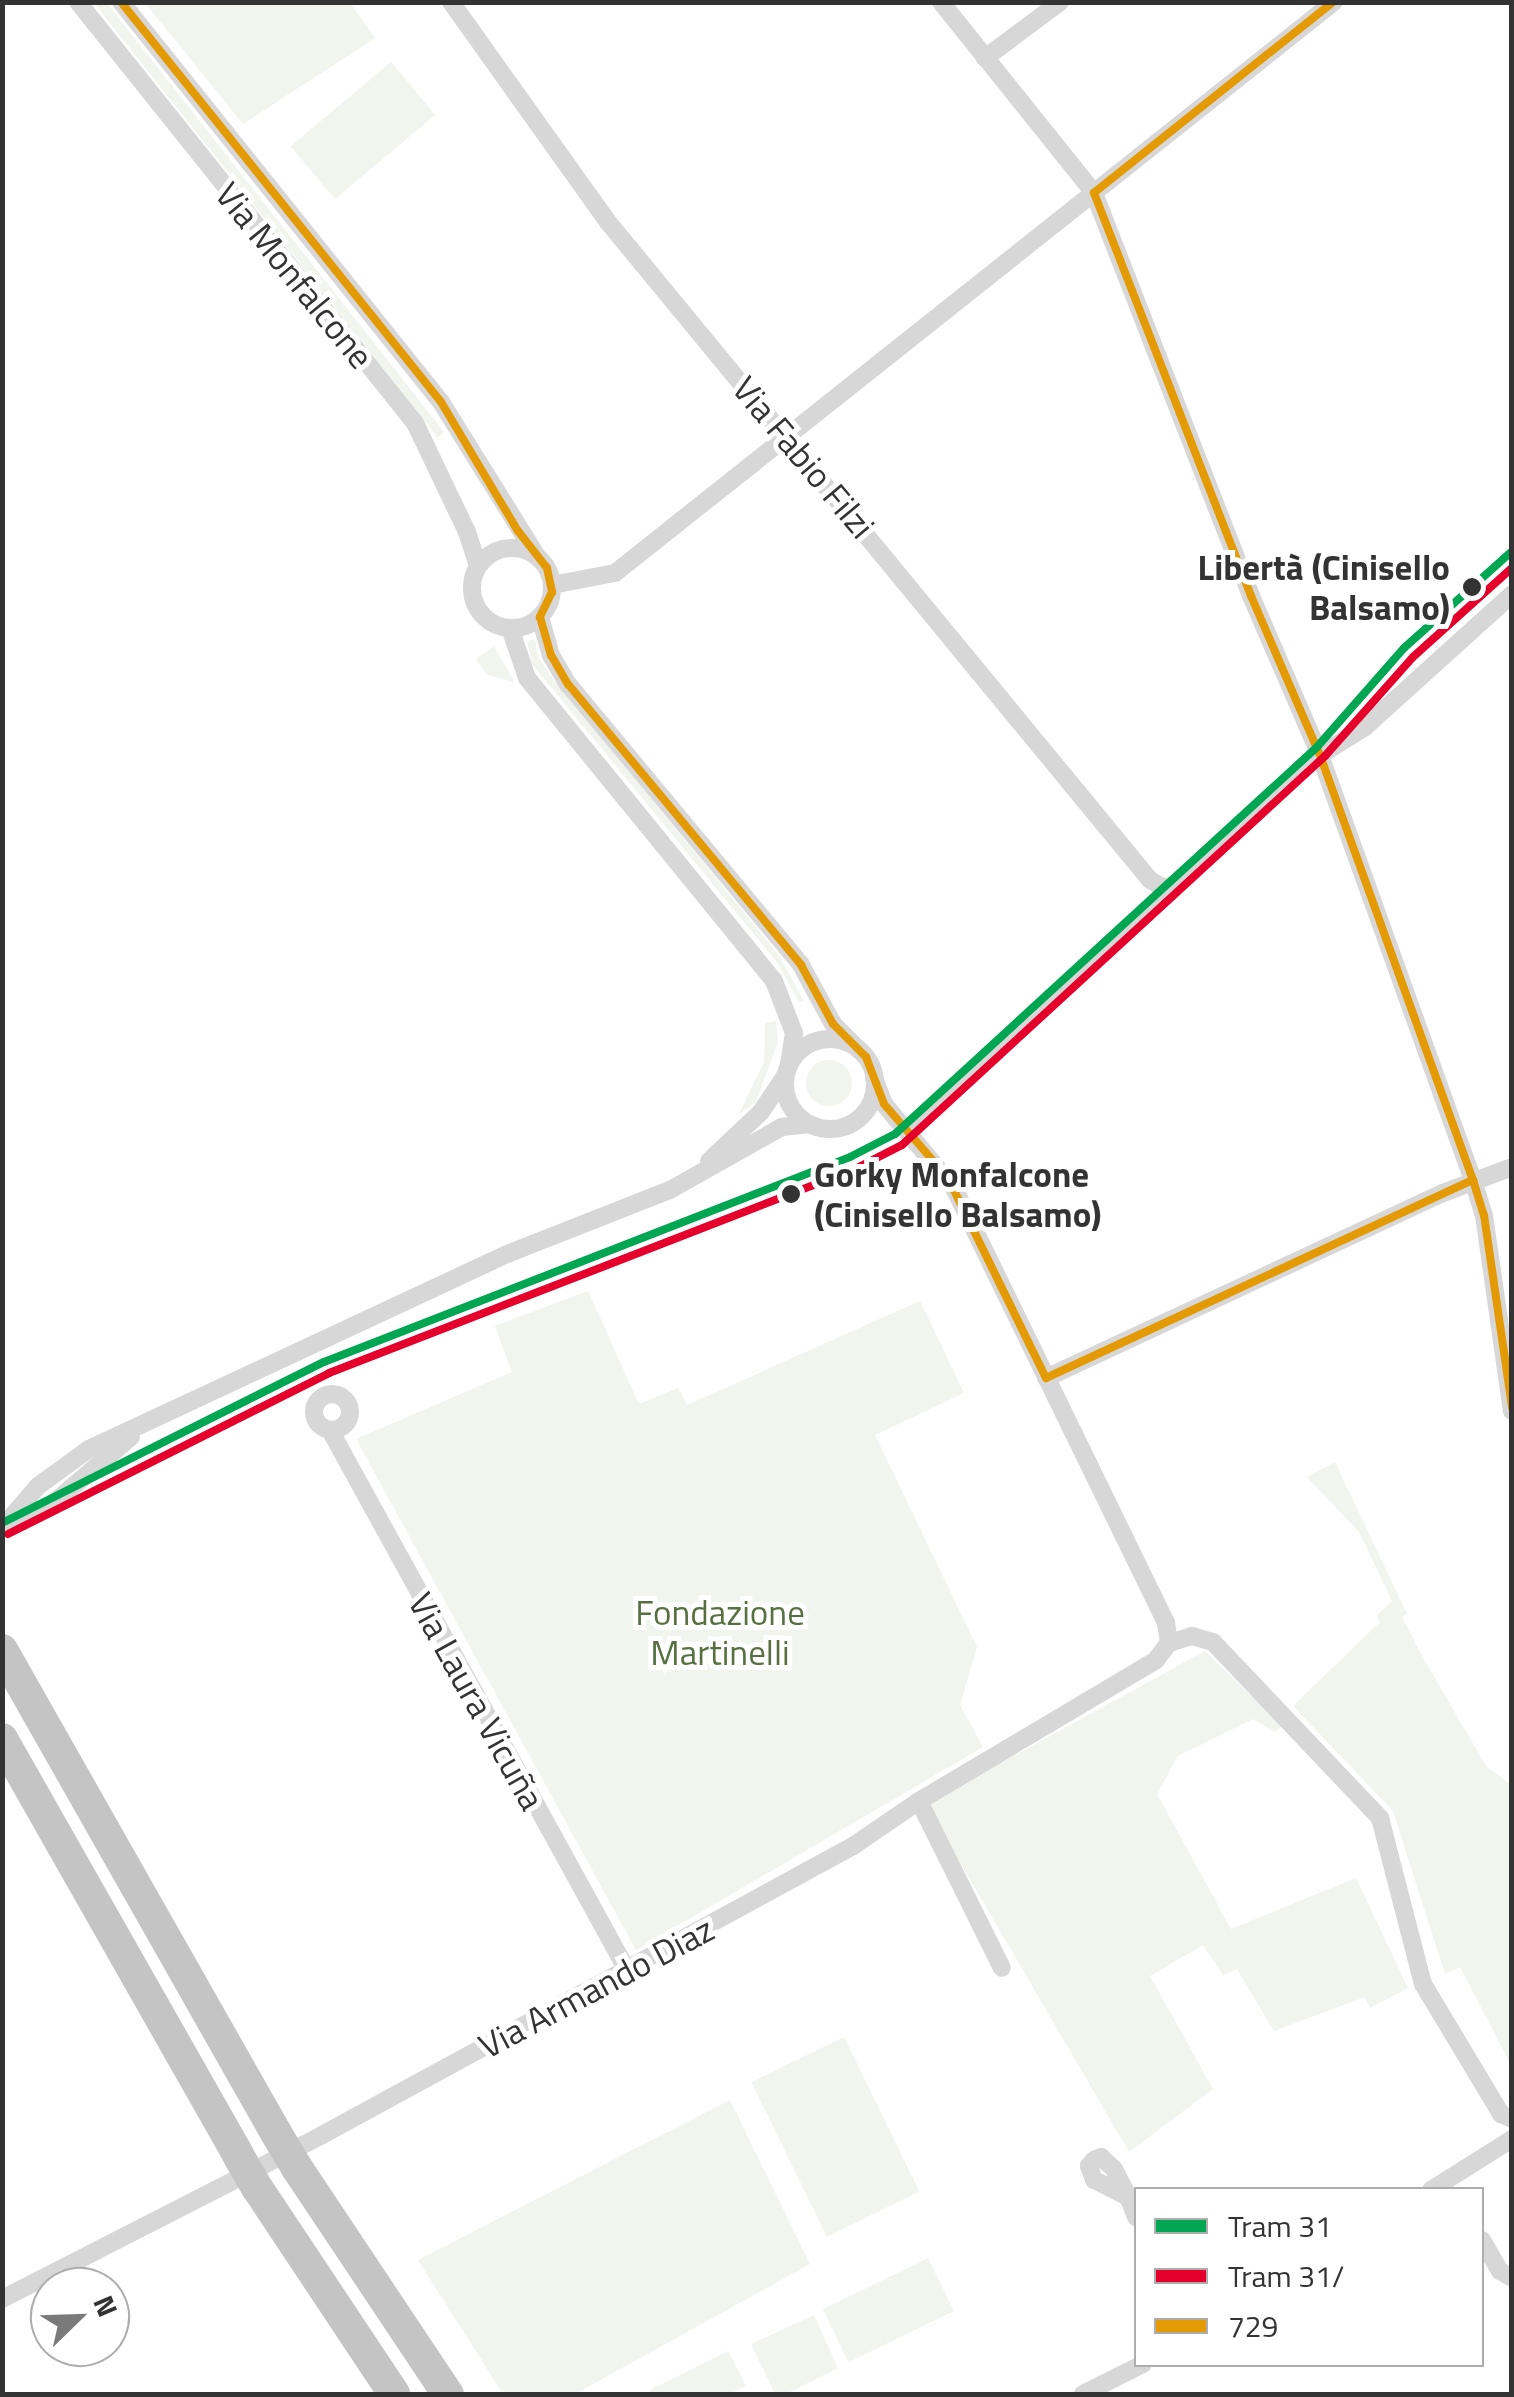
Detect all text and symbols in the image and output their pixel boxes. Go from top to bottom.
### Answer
street label: Via Monfalcone [207,174,383,376]
street label: Via Fabio Filzi [724,368,884,546]
place label: Libertà (Cinisello Balsamo) [1198,546,1450,628]
marker: Libertà (Cinisello Balsamo) [1459,574,1485,600]
place label: Gorky Monfalcone (Cinisello Balsamo) [814,1153,1101,1235]
marker: Gorky Monfalcone (Cinisello Balsamo) [778,1181,804,1207]
street label: Via Laura Vicuña [400,1585,554,1817]
park label: Fondazione Martinelli [635,1591,805,1673]
street label: Via Armando Diaz [471,1907,721,2067]
legend [1134,2187,1484,2367]
text: Tram 31 [1228,2203,1332,2249]
text: Tram 31/ [1228,2253,1344,2299]
north arrow [30,2267,130,2367]
text: N [83,2289,130,2323]
text: 729 [1228,2303,1278,2349]

